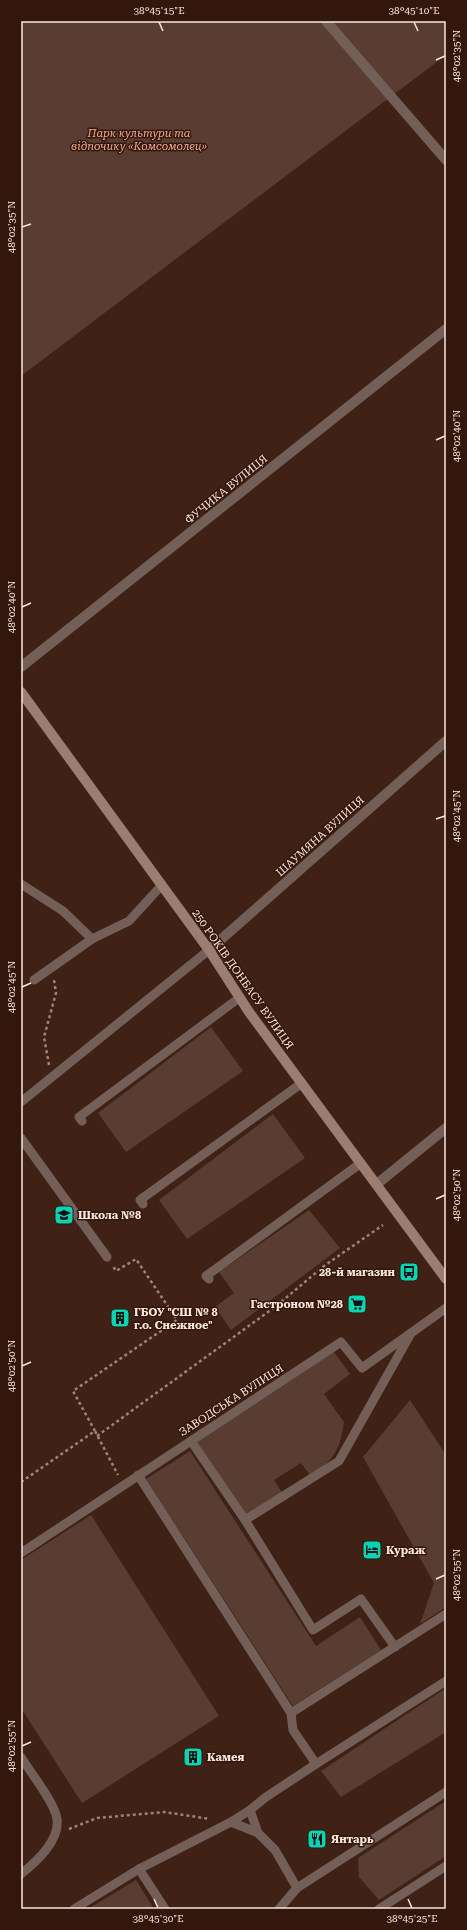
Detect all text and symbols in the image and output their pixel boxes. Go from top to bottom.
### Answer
text: 38°45'15"E [133,5,185,16]
text: 38°45'10"E [388,5,440,16]
text: 48°02'35"N [451,30,462,82]
park label: Парк культури та відпочику «Комсомолец» [71,127,207,153]
text: 48°02'35"N [6,201,17,253]
text: 48°02'40"N [451,410,462,462]
street label: ФУЧИКА ВУЛИЦЯ [183,452,270,527]
text: 48°02'40"N [6,581,17,633]
text: 48°02'45"N [451,790,462,842]
street label: ШАУМЯНА ВУЛИЦЯ [274,793,367,879]
street label: 250 РОКІВ ДОНБАСУ ВУЛИЦЯ [189,907,296,1052]
text: 48°02'45"N [6,961,17,1013]
text: 48°02'50"N [451,1169,462,1221]
school or university icon: Школа №8 [53,1204,75,1226]
place label: Школа №8 [78,1209,141,1222]
bus stop icon: 28-й магазин [398,1261,420,1283]
place label: 28-й магазин [319,1266,396,1279]
supermarket icon: Гастроном №28 [346,1293,368,1315]
place label: Гастроном №28 [251,1298,343,1311]
place label: ГБОУ "СШ № 8 г.о. Снежное" [134,1306,218,1332]
building icon: ГБОУ "СШ № 8 г.о. Снежное" [109,1307,131,1329]
text: 48°02'50"N [6,1340,17,1392]
street label: ЗАВОДСЬКА ВУЛИЦЯ [177,1362,286,1439]
hotel icon: Кураж [361,1539,383,1561]
place label: Кураж [386,1544,427,1557]
text: 48°02'55"N [451,1549,462,1601]
text: 48°02'55"N [6,1720,17,1772]
building icon: Камея [182,1746,204,1768]
place label: Камея [207,1751,244,1764]
restaurant icon: Янтарь [306,1828,328,1850]
place label: Янтарь [331,1833,374,1846]
text: 38°45'30"E [132,1913,184,1924]
text: 38°45'25"E [386,1913,438,1924]

